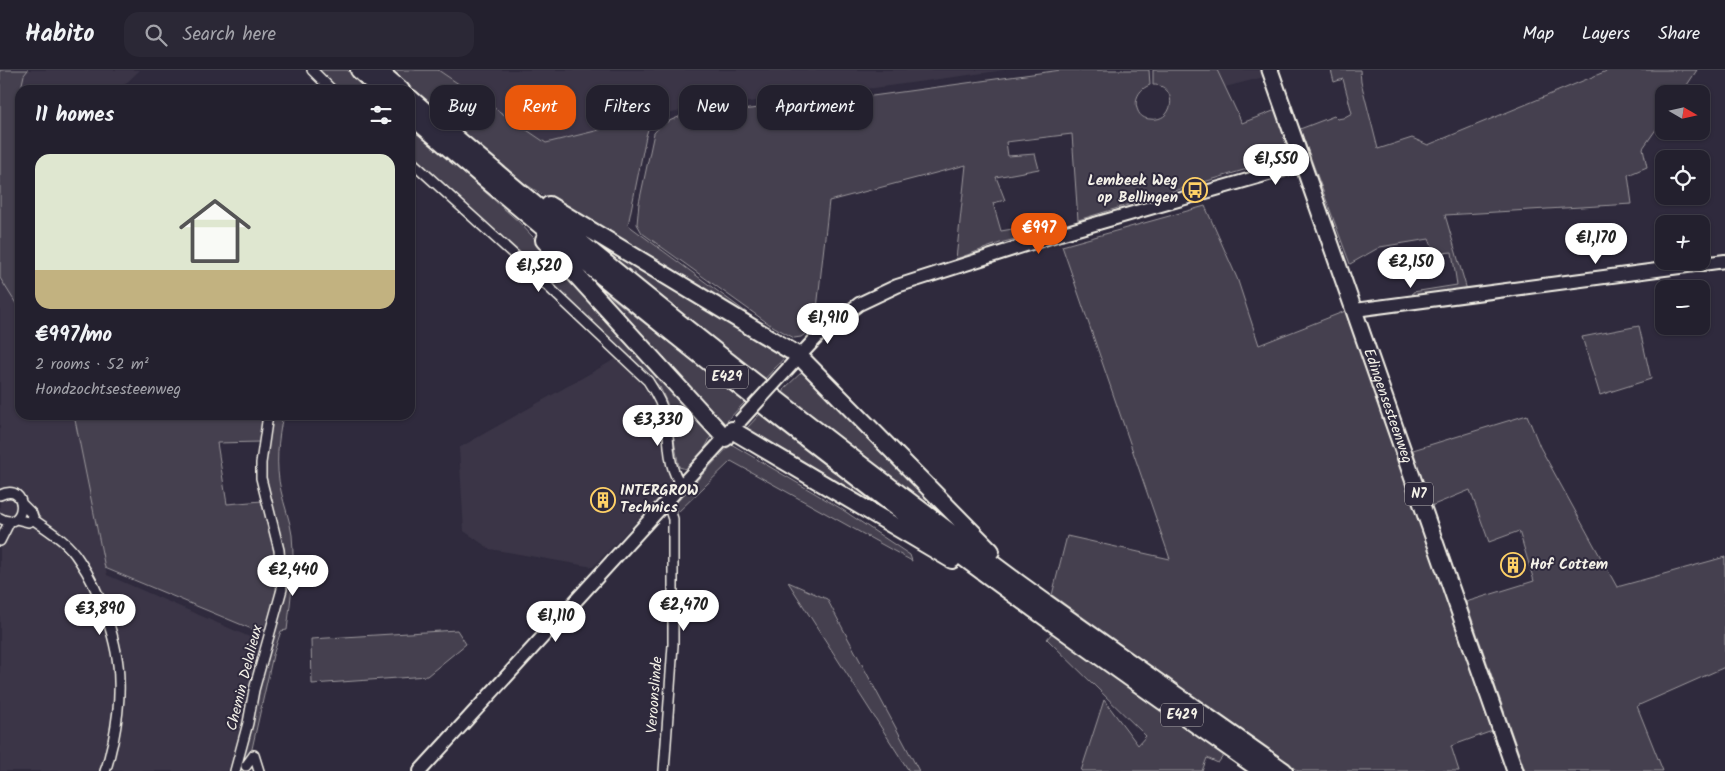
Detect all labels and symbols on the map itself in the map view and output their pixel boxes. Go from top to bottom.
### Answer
north arrow [1655,85,1710,140]
pin: €1,550 [1235,144,1317,186]
place label: Lembeek Weg op Bellingen [1088,169,1178,210]
bus stop icon: Lembeek Weg op Bellingen [1182,177,1208,203]
pin: €997 [1009,212,1069,255]
pin: €1,170 [1555,222,1637,265]
pin: €2,150 [1370,246,1452,289]
pin: €1,520 [498,250,580,293]
pin: €1,910 [787,302,869,345]
street label: Edingensesteenweg [1356,345,1419,467]
road number: E429 [706,366,748,388]
pin: €3,330 [617,404,699,447]
place label: INTERGROW Technics [620,479,699,520]
road number: N7 [1405,482,1433,506]
building icon: INTERGROW Technics [590,487,616,513]
building icon: Hof Cottem [1500,552,1526,578]
place label: Hof Cottem [1530,553,1608,577]
pin: €2,440 [252,554,334,597]
pin: €2,470 [643,590,725,632]
pin: €3,890 [59,594,141,636]
pin: €1,110 [515,600,597,643]
street label: Chemin Delalieux [220,622,270,733]
street label: Veroonslinde [640,655,670,734]
road number: E429 [1161,704,1203,726]

